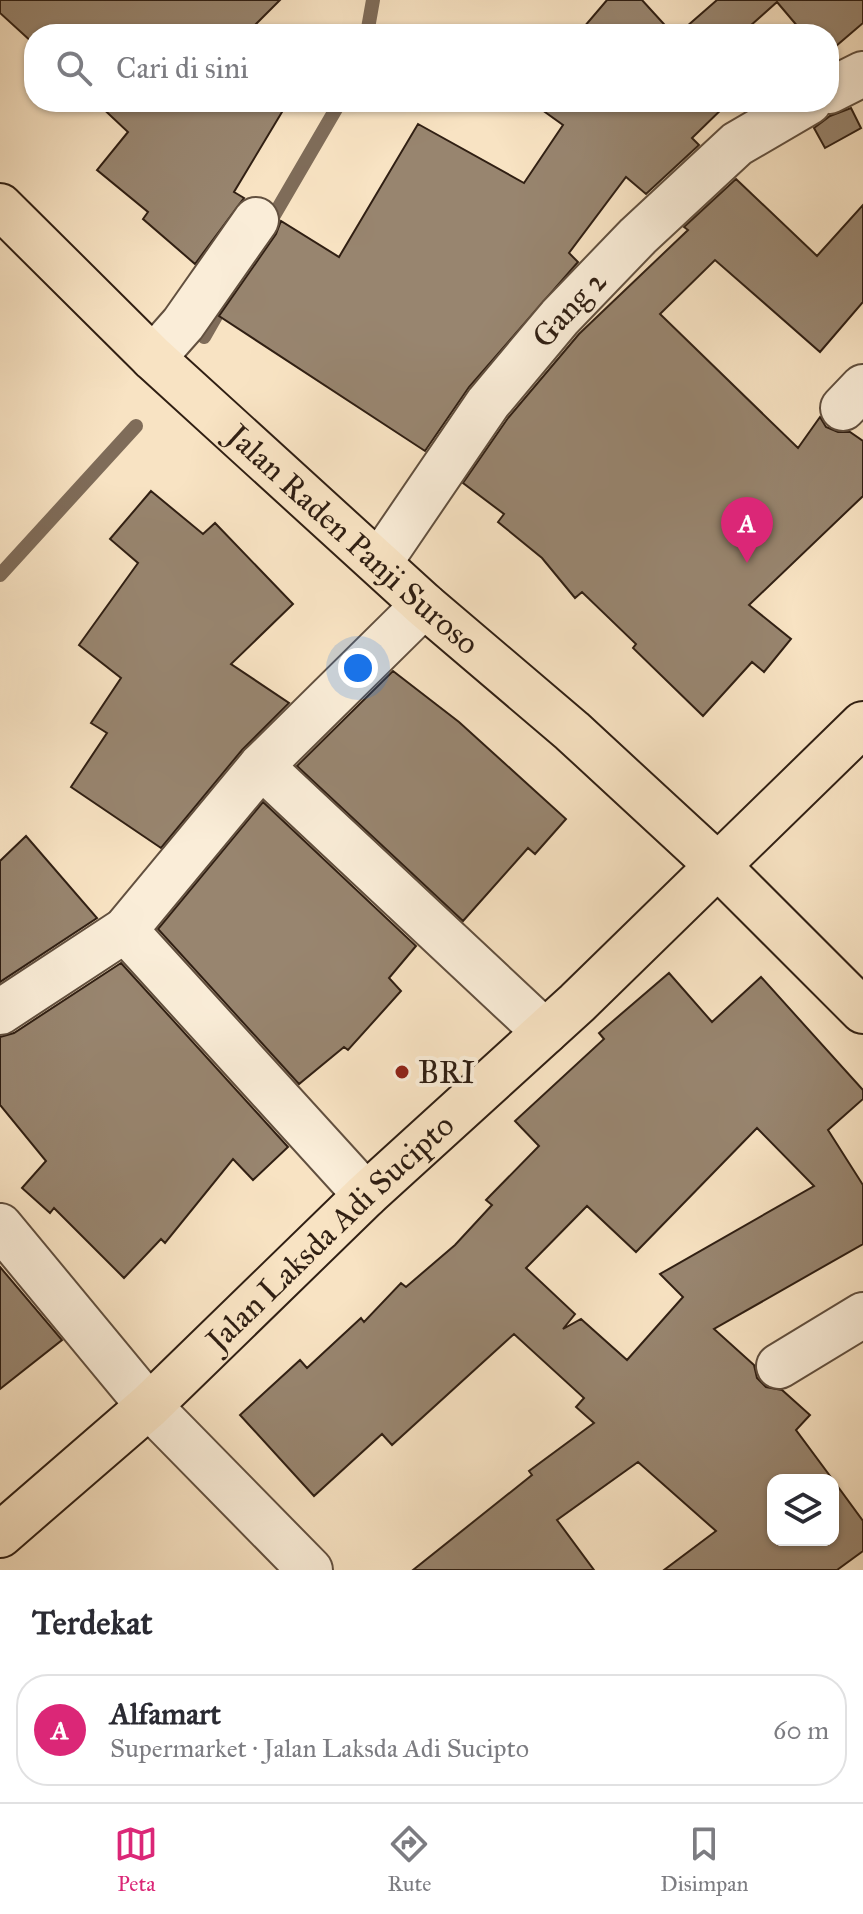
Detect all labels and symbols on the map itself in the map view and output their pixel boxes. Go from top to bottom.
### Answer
street label: Gang 2 [524,262,615,356]
street label: Jalan Raden Panji Suroso [217,414,487,663]
pin: A [721,497,773,563]
your location [338,648,378,688]
place label: BRI [418,1053,475,1092]
marker: BRI [393,1063,411,1081]
street label: Jalan Laksda Adi Sucipto [196,1106,462,1361]

